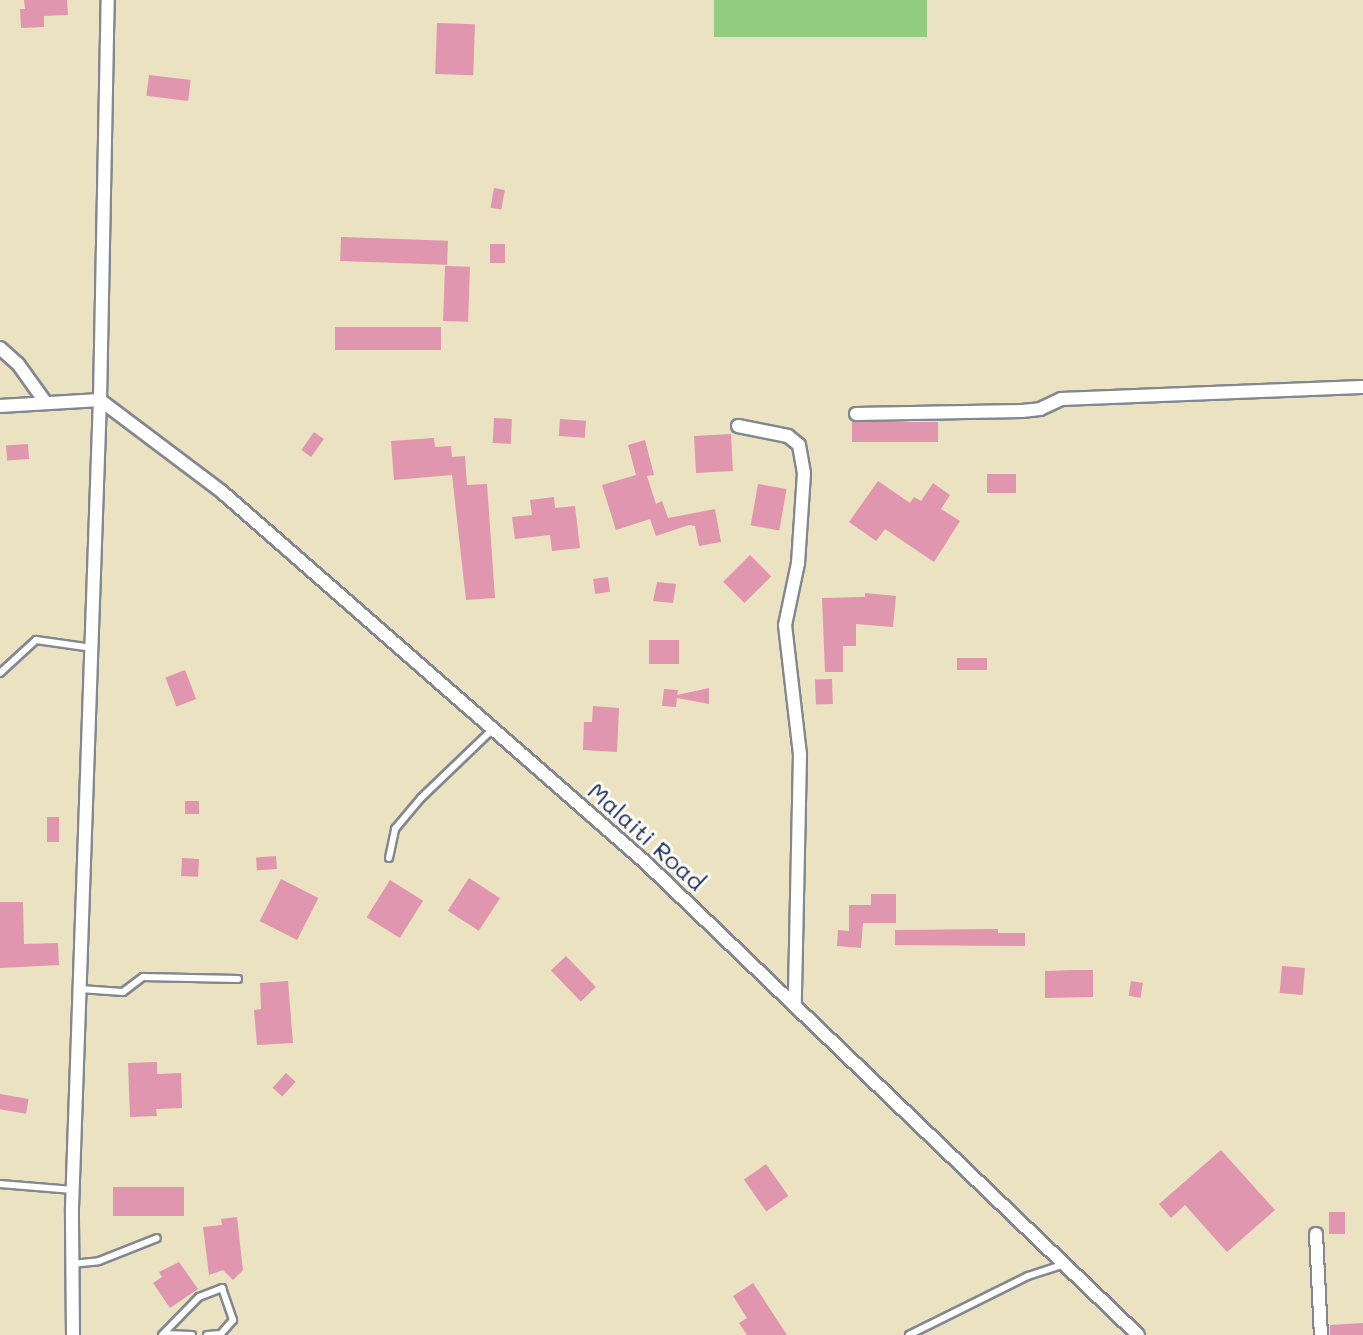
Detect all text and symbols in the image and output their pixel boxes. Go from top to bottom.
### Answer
street label: Malaiti Road [582,776,712,896]

